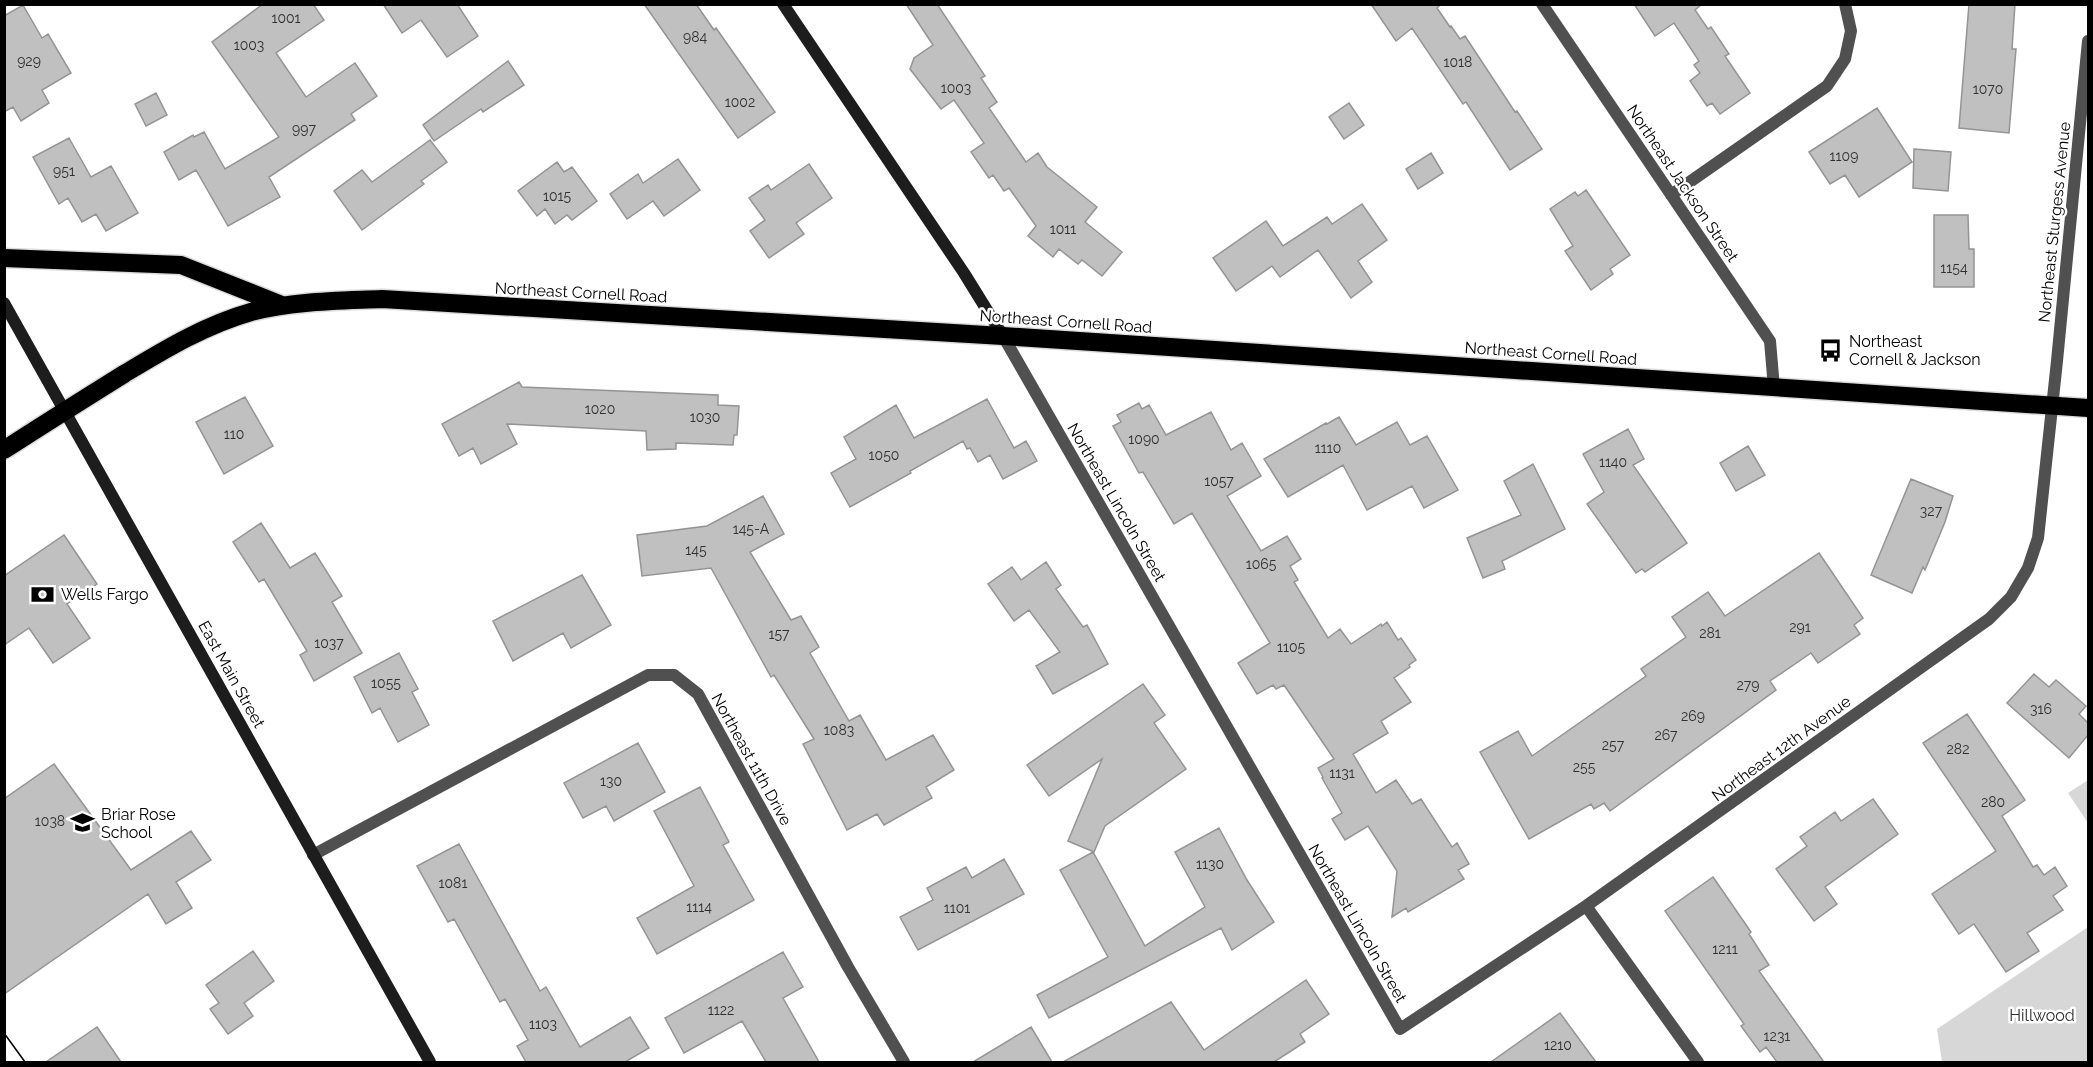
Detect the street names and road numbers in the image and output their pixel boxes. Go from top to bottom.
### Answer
street label: Northeast Jackson Street [1623,101,1743,266]
street label: Northeast Sturgess Avenue [2035,121,2074,323]
street label: Northeast Cornell Road [494,278,668,307]
street label: Northeast Cornell Road [979,306,1153,337]
street label: Northeast Cornell Road [1464,338,1638,369]
street label: Northeast Lincoln Street [1063,420,1170,585]
street label: East Main Street [194,617,269,732]
street label: Northeast 11th Drive [707,690,796,829]
street label: Northeast 12th Avenue [1708,692,1854,805]
street label: Northeast Lincoln Street [1304,841,1411,1006]

